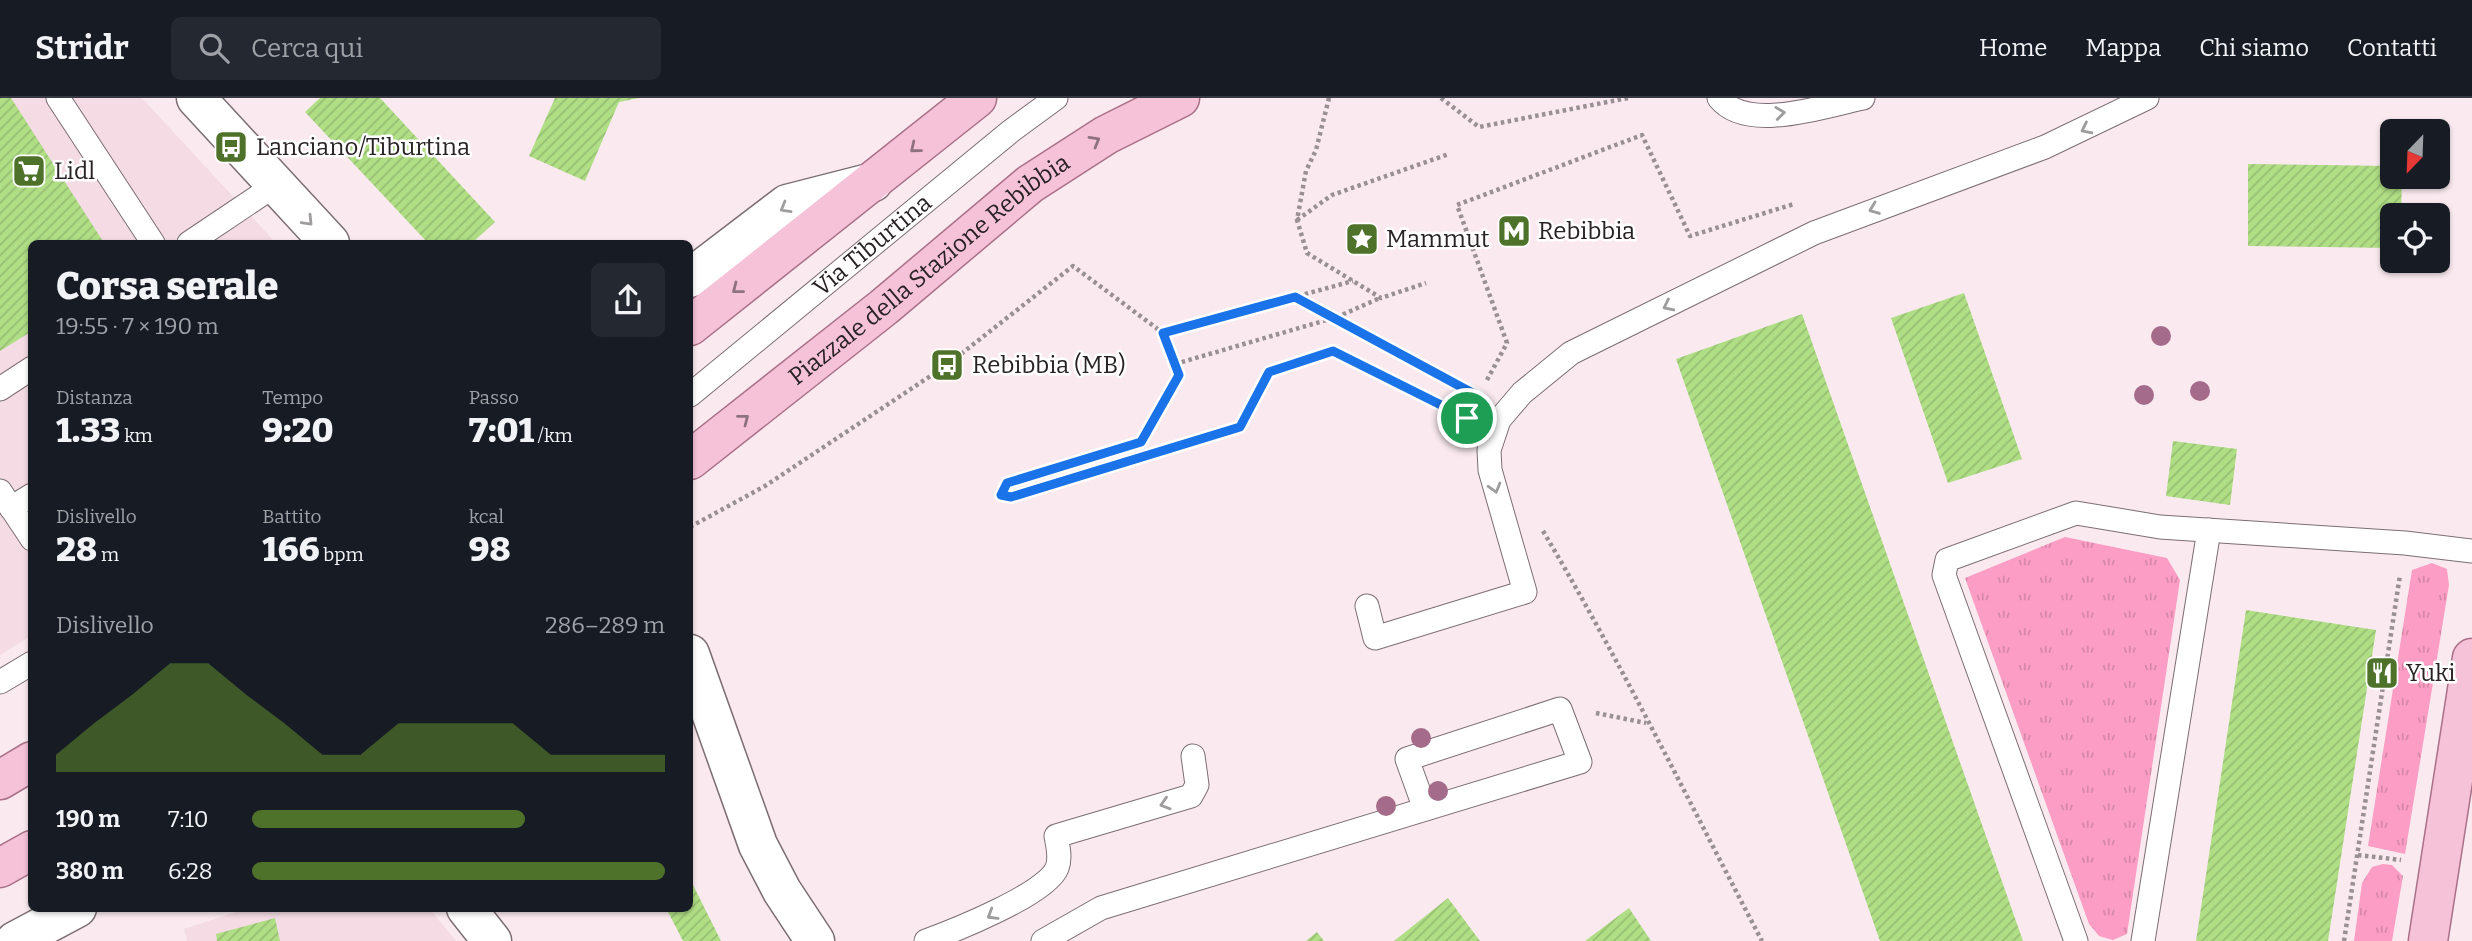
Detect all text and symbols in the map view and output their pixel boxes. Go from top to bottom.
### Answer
search box [171,17,661,80]
text: Stridr [35,28,129,68]
icon: search [195,29,233,67]
text: Cerca qui [251,33,363,64]
text: Home [1979,34,2047,62]
text: Mappa [2085,34,2161,62]
text: Chi siamo [2199,34,2309,62]
text: Contatti [2347,34,2437,62]
one-way arrow [1774,106,1786,121]
north arrow [2380,119,2450,189]
map controls [2380,119,2450,273]
one-way arrow [2081,120,2094,134]
bus stop icon: Lanciano/Tiburtina [212,128,250,166]
place label: Lanciano/Tiburtina [256,133,470,161]
one-way arrow [1087,136,1100,149]
one-way arrow [911,139,923,152]
street label: Piazzale della Stazione Rebibbia [783,148,1075,391]
supermarket icon: Lidl [10,152,48,190]
place label: Lidl [54,157,95,185]
street label: Via Tiburtina [808,188,937,302]
one-way arrow [779,200,792,213]
one-way arrow [1868,200,1880,214]
button: locate [2380,203,2450,273]
metro station icon: Rebibbia [1495,212,1533,250]
one-way arrow [300,213,312,225]
place label: Rebibbia [1538,217,1635,245]
place icon: Mammut [1343,220,1381,258]
place label: Mammut [1386,225,1490,253]
text: Corsa serale [56,263,278,309]
button: share [591,263,665,337]
one-way arrow [732,281,745,294]
one-way arrow [1663,297,1675,311]
text: 19:55 · 7 × 190 m [56,312,219,340]
bus stop icon: Rebibbia (MB) [928,346,966,384]
place label: Rebibbia (MB) [972,351,1126,379]
text: Distanza [56,386,133,409]
text: Tempo [262,386,323,409]
text: Passo [469,386,519,409]
pin [1437,388,1497,448]
icon: arrive [1448,399,1486,437]
text: 1.33 [56,409,120,451]
text: 9:20 [262,409,334,451]
text: 7:01 [469,409,534,451]
one-way arrow [736,414,748,427]
text: km [120,424,153,447]
text: /km [534,424,573,447]
one-way arrow [1487,481,1501,493]
text: Dislivello [56,505,137,528]
text: Battito [262,505,322,528]
text: kcal [469,505,504,528]
text: 28 [56,528,97,570]
text: 166 [262,528,319,570]
text: 98 [469,528,510,570]
text: m [97,543,119,566]
text: bpm [319,543,364,566]
text: Dislivello [56,611,154,639]
text: 286–289 m [545,611,665,639]
restaurant icon: Yuki [2363,654,2401,692]
place label: Yuki [2406,659,2455,687]
one-way arrow [1160,795,1172,810]
text: 190 m [56,805,120,833]
text: 7:10 [168,805,208,833]
text: 380 m [56,857,124,885]
text: 6:28 [168,857,213,885]
one-way arrow [987,906,1000,919]

